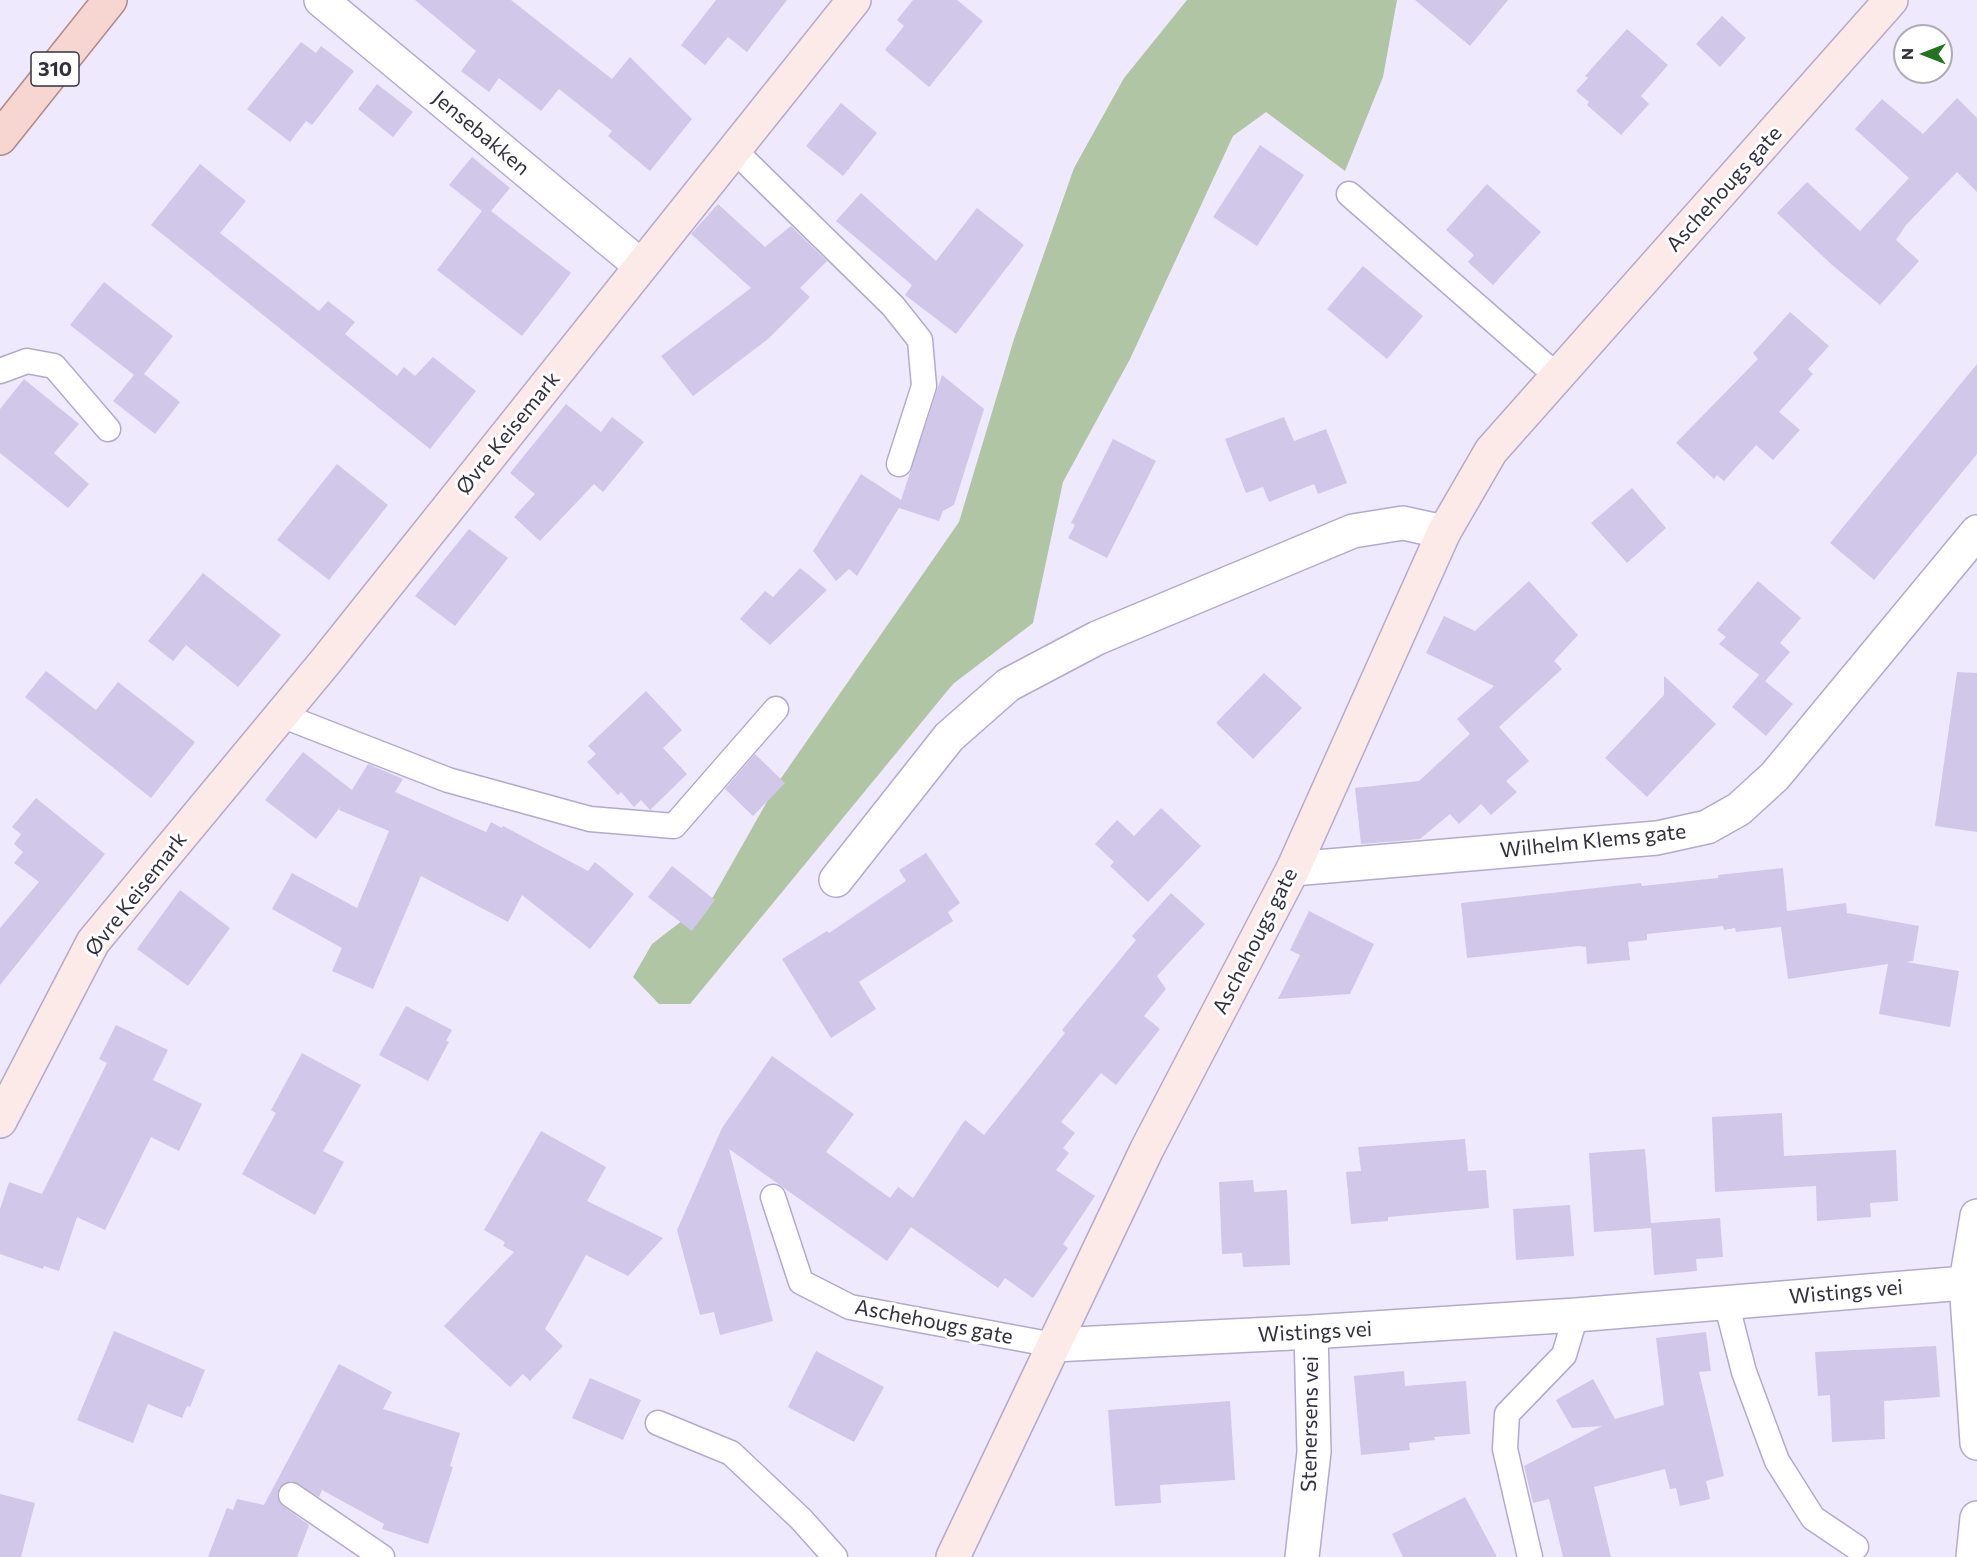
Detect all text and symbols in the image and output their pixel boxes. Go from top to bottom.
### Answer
north arrow [1893,24,1953,84]
text: N [1897,48,1916,60]
road number: 310 [31,52,79,86]
street label: Jensebakken [427,85,535,181]
street label: Aschehougs gate [1661,121,1787,257]
street label: Øvre Keisemark [451,367,565,499]
street label: Wilhelm Klems gate [1499,819,1687,863]
street label: Øvre Keisemark [80,827,192,961]
street label: Aschehougs gate [1207,864,1303,1018]
street label: Wistings vei [1788,1274,1904,1310]
street label: Aschehougs gate [853,1294,1015,1350]
street label: Wistings vei [1257,1316,1373,1348]
street label: Stenersens vei [1296,1356,1324,1492]

